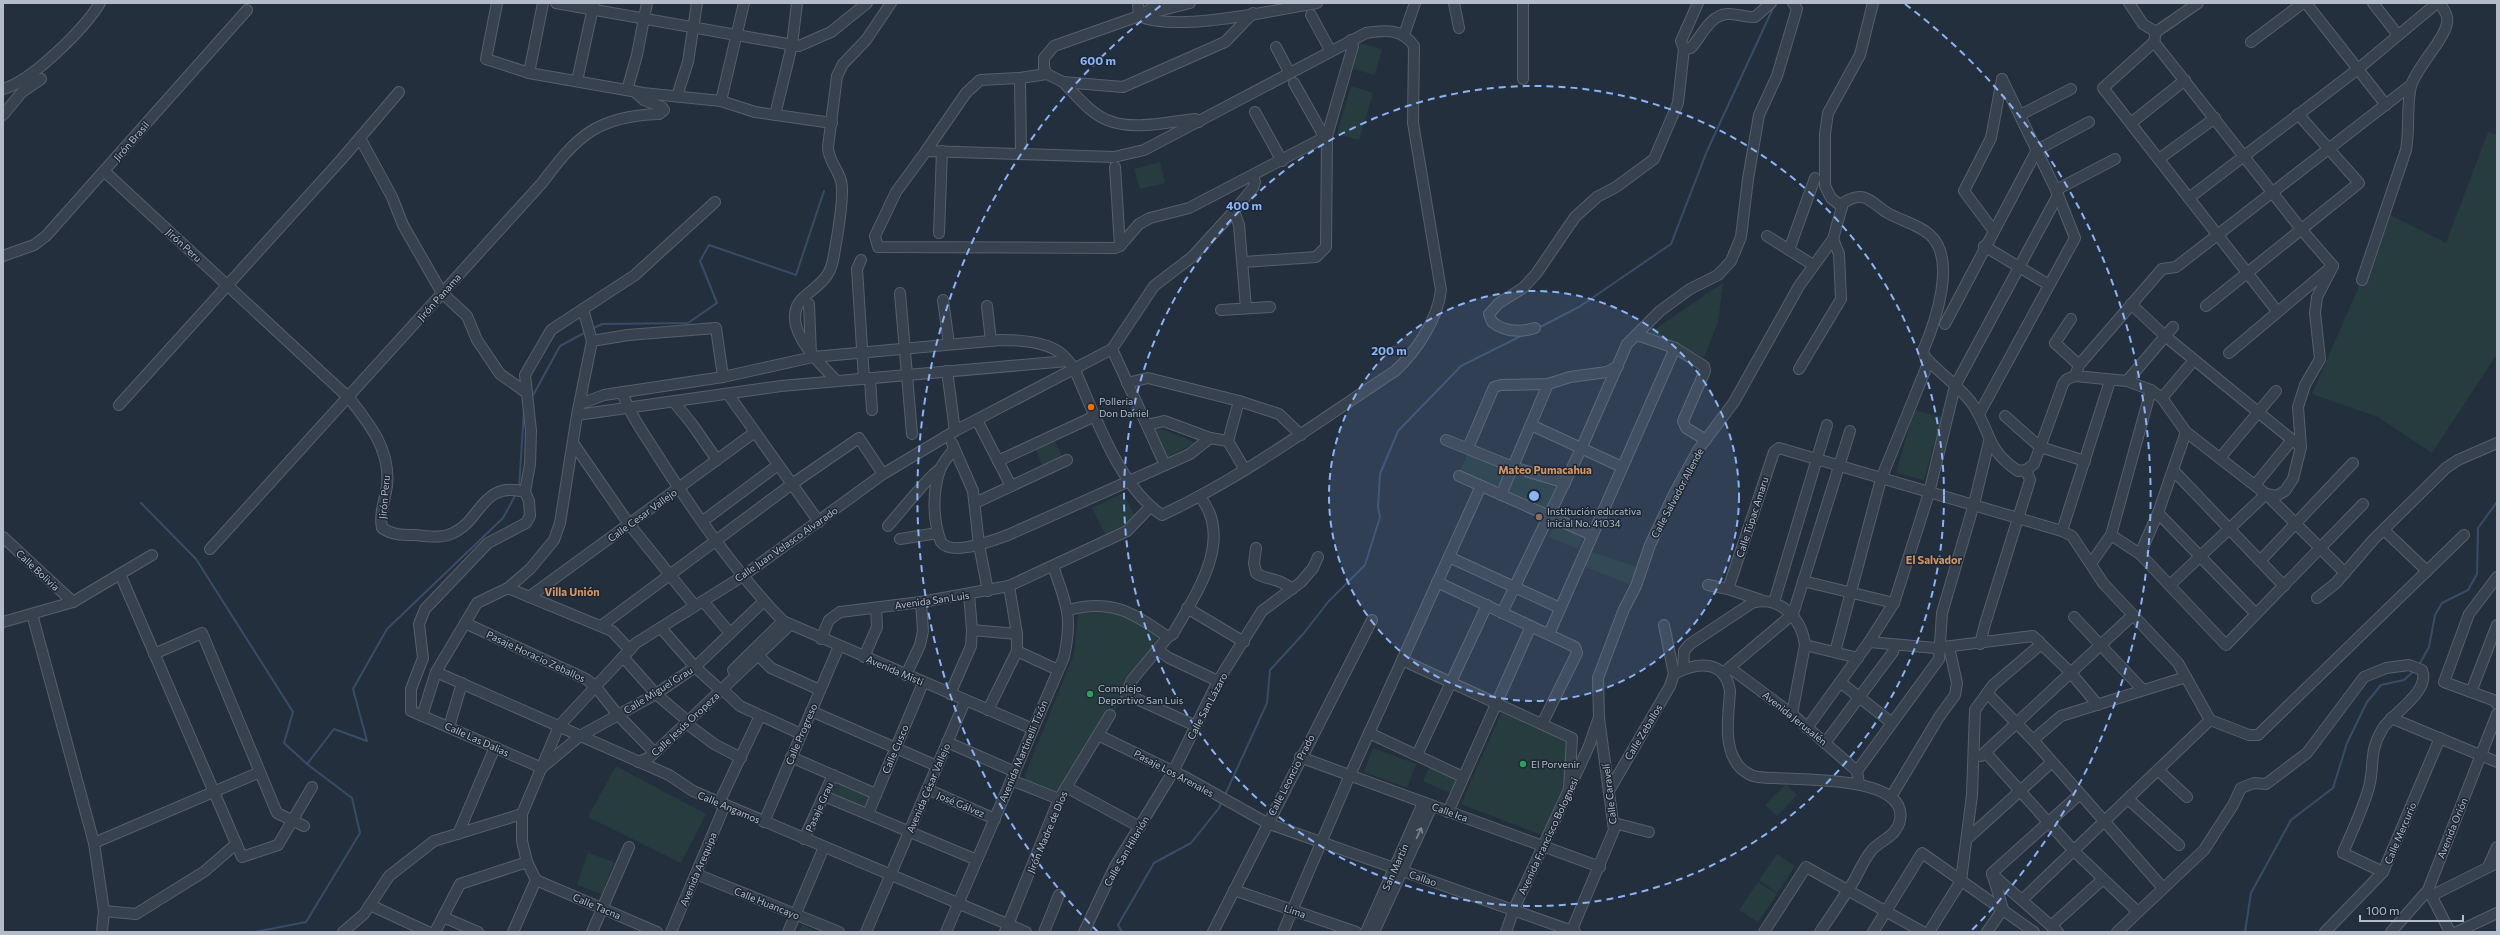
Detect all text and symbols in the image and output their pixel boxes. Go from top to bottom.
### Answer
text: 600 m [1080,53,1116,67]
street label: Jirón Brasil [111,119,151,163]
text: 400 m [1226,198,1262,212]
street label: Jirón Peru [164,226,204,264]
street label: Jirón Panama [415,271,463,323]
text: 200 m [1371,343,1407,357]
place label: Polleria Don Daniel [1099,395,1149,419]
marker: Polleria Don Daniel [1086,402,1096,412]
street label: Calle Salvador Allende [1648,446,1706,540]
district label: Mateo Pumacahua [1498,463,1592,476]
street label: Jirón Peru [376,475,392,519]
street label: Calle Túpac Amaru [1733,475,1771,559]
street label: Calle Cesar Vallejo [605,486,679,544]
centre of rings [1527,489,1541,503]
street label: Calle Juan Velasco Alvarado [732,504,840,584]
place label: Institución educativa inicial No. 41034 [1547,505,1641,529]
marker: Institución educativa inicial No. 41034 [1534,512,1544,522]
street label: Calle Bolivia [14,547,62,593]
district label: El Salvador [1906,553,1963,566]
district label: Villa Unión [544,585,600,598]
street label: Avenida San Luis [894,589,970,611]
street label: Pasaje Horacio Zeballos [485,628,588,684]
street label: Avenida Misti [864,652,926,688]
street label: Calle Miguel Grau [621,664,695,716]
street label: Calle San Lázaro [1184,670,1230,741]
place label: Complejo Deportivo San Luis [1098,682,1184,706]
street label: Avenida Jerusalén [1761,688,1829,748]
street label: Calle Jesús Oropeza [649,689,721,759]
marker: Complejo Deportivo San Luis [1085,689,1095,699]
street label: Avenida Martinelli Tizón [996,698,1050,804]
street label: Calle Progreso [783,702,819,766]
street label: Calle Zeballos [1622,702,1665,762]
street label: Calle Las Dalias [443,719,511,759]
street label: Calle Cusco [879,723,911,775]
street label: Calle Leoncio Prado [1265,732,1317,818]
street label: Avenida César Vallejo [904,741,952,835]
street label: Pasaje Los Arenales [1132,747,1216,799]
place label: El Porvenir [1531,758,1580,770]
marker: El Porvenir [1518,759,1528,769]
street label: Calle Caravelí [1599,763,1619,825]
street label: Avenida Francisco Bolognesi [1516,776,1580,896]
street label: Pasaje Grau [803,780,835,834]
street label: Calle Angamos [696,788,762,826]
street label: José Gálvez [935,789,987,819]
street label: Jirón Madre de Dios [1024,789,1070,875]
street label: Avenida Orión [2434,796,2470,860]
street label: Calle Ica [1430,800,1470,824]
street label: Calle Mercurio [2382,800,2418,866]
street label: Calle San Hilarión [1101,814,1151,888]
one-way arrow [1416,827,1423,839]
street label: Avenida Arequipa [677,830,719,908]
street label: San Martín [1379,842,1411,892]
street label: Callao [1408,868,1438,888]
street label: Calle Huancayo [733,884,801,922]
street label: Calle Tacna [571,891,623,921]
scale bar [2360,897,2463,923]
street label: Lima [1283,902,1307,920]
text: 100 m [2366,903,2400,917]

